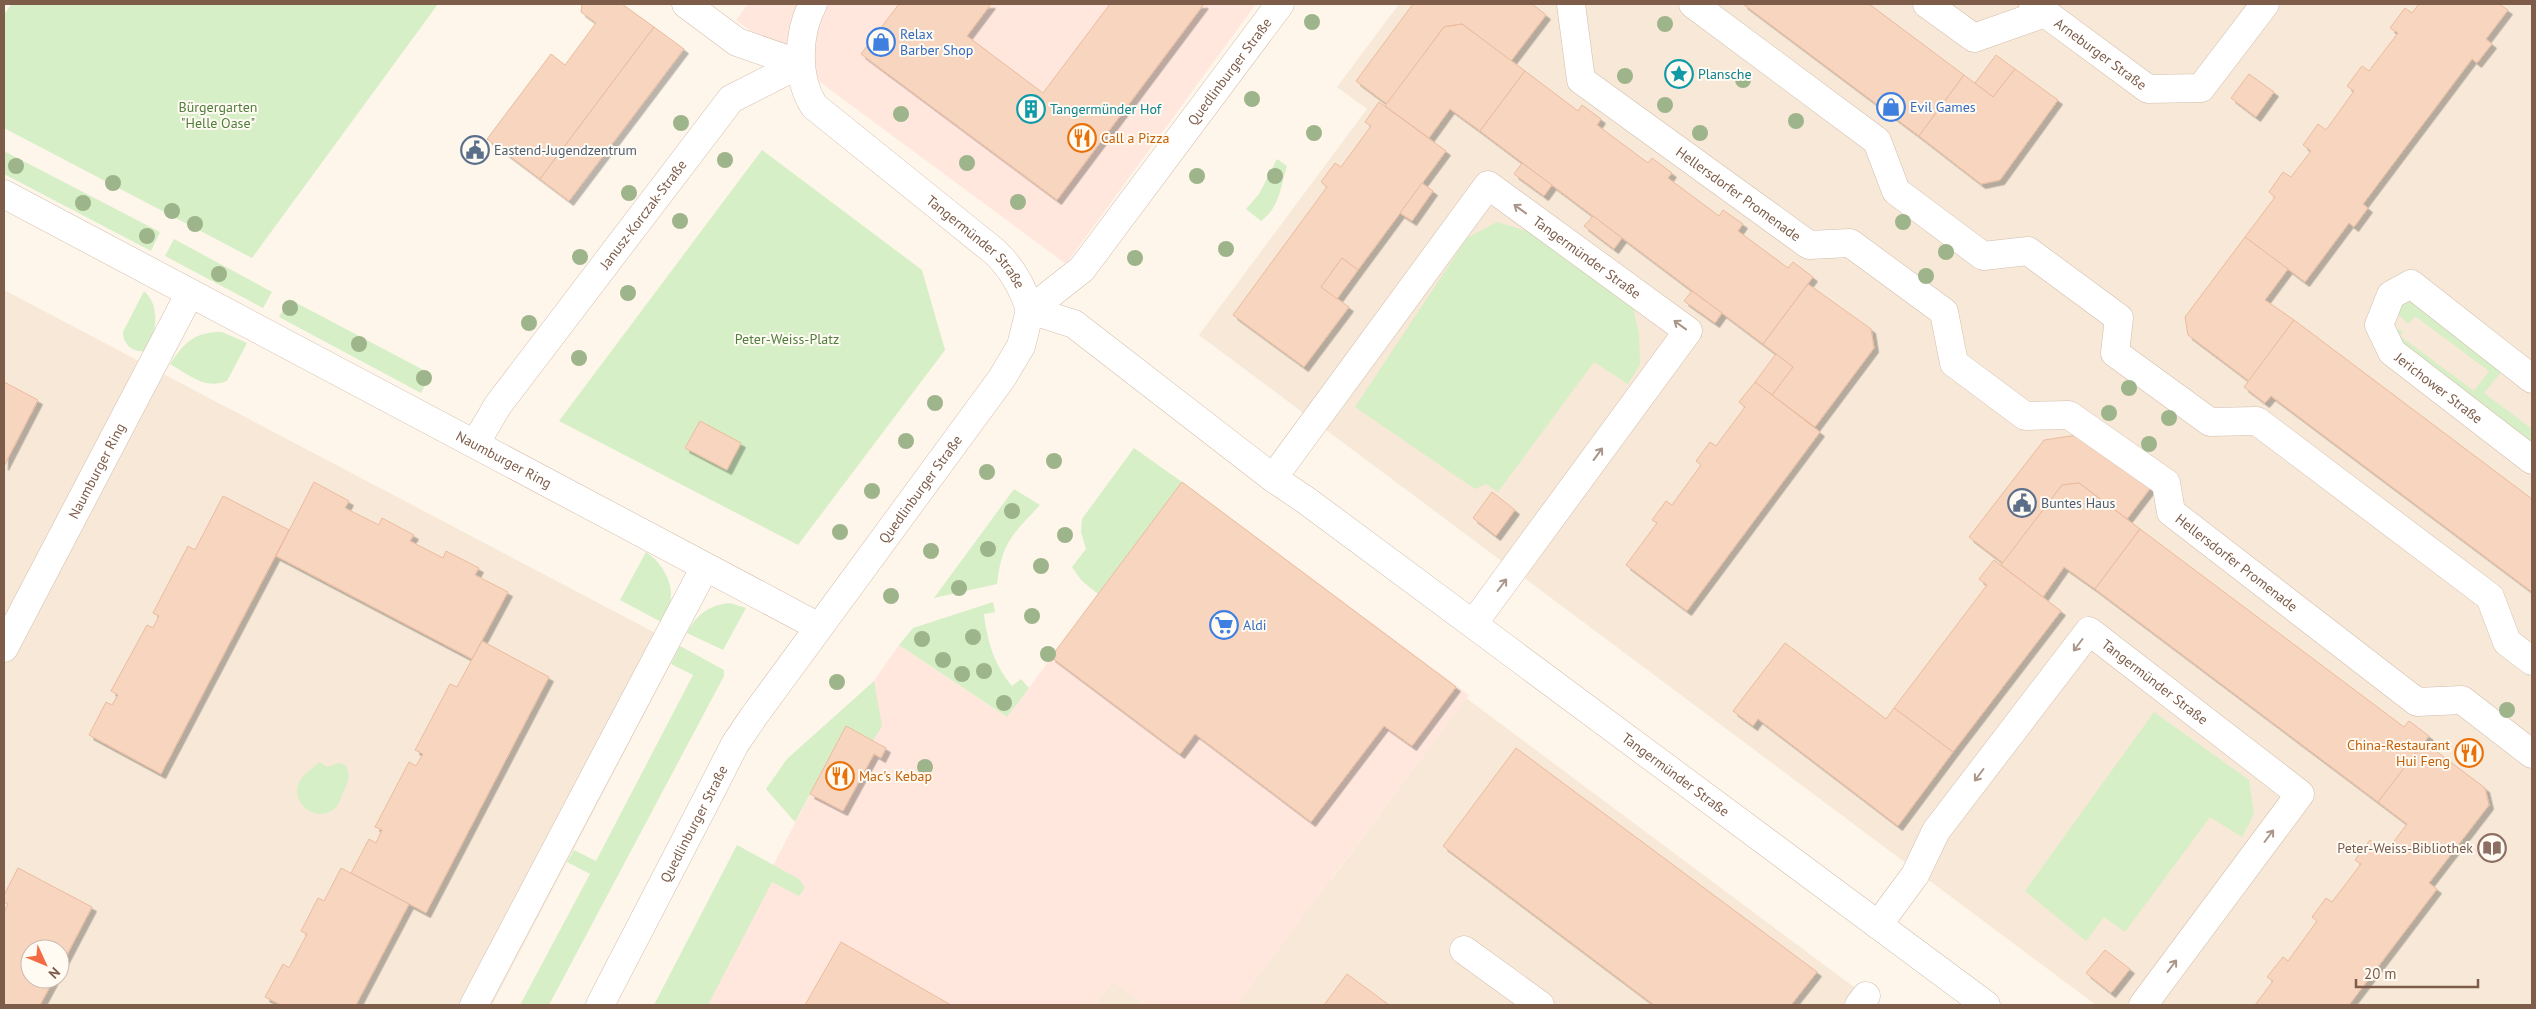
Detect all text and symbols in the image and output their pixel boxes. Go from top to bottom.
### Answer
street label: Quedlinburger Straße [1184,14,1276,129]
street label: Arneburger Straße [2051,14,2150,94]
place label: Relax Barber Shop [900,25,973,59]
shop icon: Relax Barber Shop [866,27,896,57]
place icon: Plansche [1664,59,1694,89]
place label: Plansche [1698,65,1752,83]
shop icon: Evil Games [1876,92,1906,122]
building icon: Tangermünder Hof [1016,94,1046,124]
park label: Bürgergarten "Helle Oase" [179,98,257,132]
place label: Evil Games [1910,98,1976,116]
place label: Tangermünder Hof [1050,100,1162,118]
restaurant icon: Call a Pizza [1067,123,1097,153]
place label: Call a Pizza [1101,129,1169,147]
public building icon: Eastend-Jugendzentrum [460,135,490,165]
place label: Eastend-Jugendzentrum [494,141,637,159]
street label: Hellersdorfer Promenade [1673,143,1804,245]
street label: Janusz-Korczak-Straße [595,156,691,273]
street label: Tangermünder Straße [923,191,1029,291]
one-way arrow [1514,203,1527,214]
street label: Tangermünder Straße [1529,212,1645,303]
one-way arrow [1673,320,1687,330]
park label: Peter-Weiss-Platz [735,330,839,348]
street label: Jerichower Straße [2390,348,2486,428]
street label: Naumburger Ring [64,420,129,522]
street label: Naumburger Ring [453,427,555,492]
street label: Quedlinburger Straße [875,432,966,547]
one-way arrow [1593,447,1603,461]
public building icon: Buntes Haus [2007,488,2037,518]
place label: Buntes Haus [2041,494,2116,512]
street label: Hellersdorfer Promenade [2172,510,2301,615]
one-way arrow [1496,579,1507,592]
supermarket icon: Aldi [1209,610,1239,640]
place label: Aldi [1243,616,1267,634]
street label: Tangermünder Straße [2098,635,2212,729]
one-way arrow [2072,638,2083,651]
street label: Tangermünder Straße [1618,729,1733,820]
place label: China-Restaurant Hui Feng [2347,736,2450,770]
restaurant icon: China-Restaurant Hui Feng [2454,738,2484,768]
restaurant icon: Mac's Kebap [825,761,855,791]
street label: Quedlinburger Straße [656,762,732,886]
place label: Mac's Kebap [859,767,932,785]
one-way arrow [1974,768,1985,781]
one-way arrow [2263,830,2274,843]
library icon: Peter-Weiss-Bibliothek [2477,833,2507,863]
place label: Peter-Weiss-Bibliothek [2337,839,2473,857]
north arrow [20,939,70,989]
scale bar [2356,956,2478,988]
one-way arrow [2166,960,2177,973]
text: N [45,963,64,983]
text: 20 m [2364,964,2397,983]

